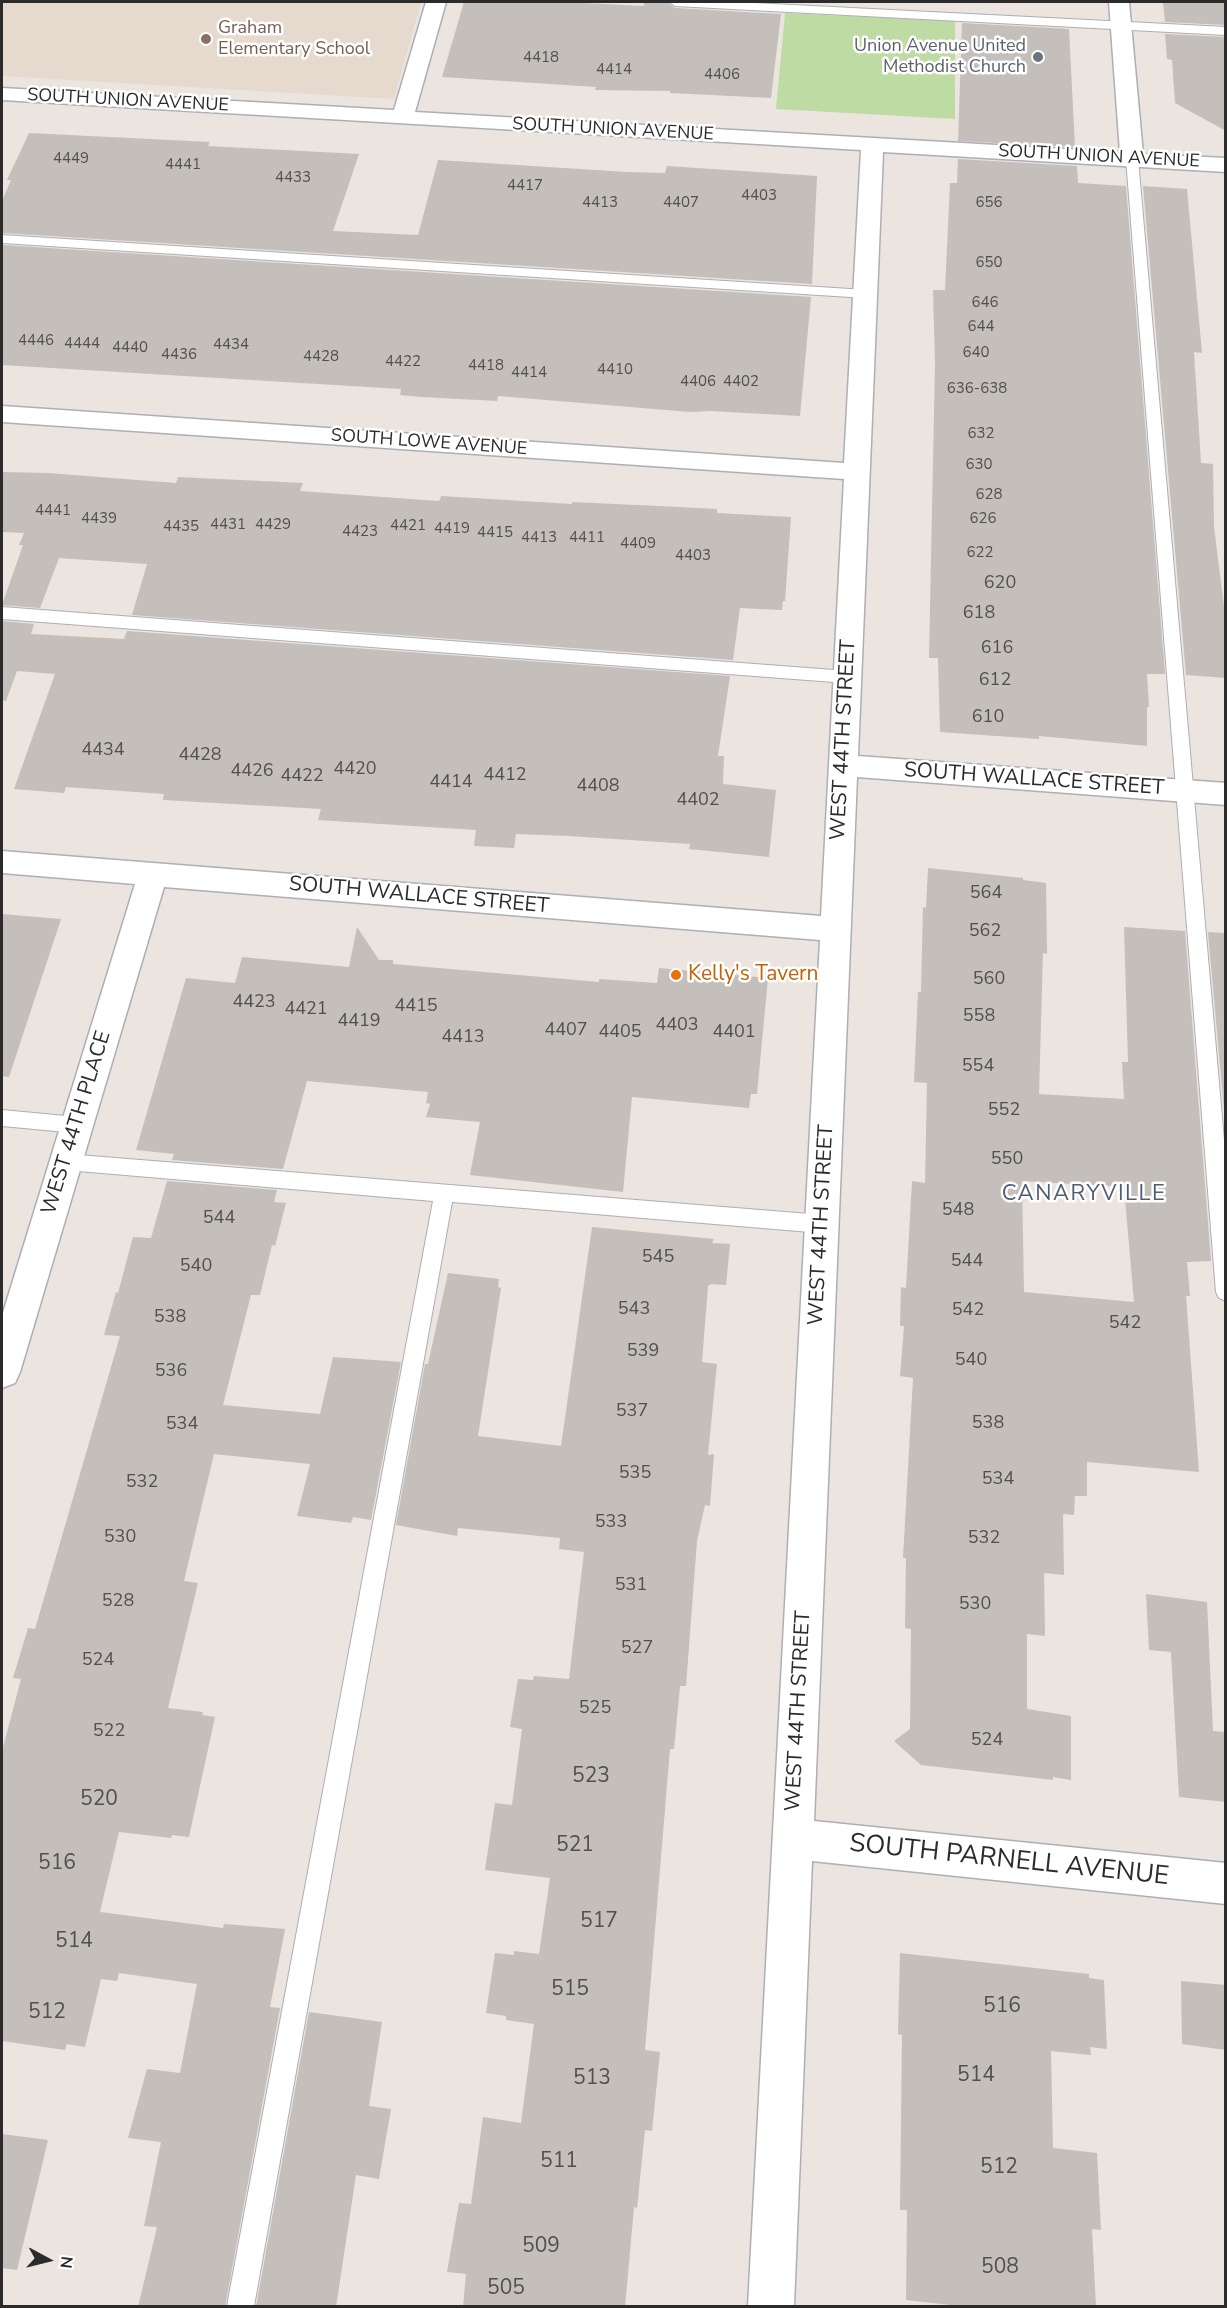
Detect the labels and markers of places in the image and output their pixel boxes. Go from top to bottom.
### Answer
place label: Graham Elementary School [218,18,370,60]
marker: Graham Elementary School [199,32,213,46]
place label: Union Avenue United Methodist Church [854,36,1026,78]
marker: Union Avenue United Methodist Church [1031,50,1045,64]
place label: Kelly's Tavern [688,962,819,988]
marker: Kelly's Tavern [669,968,683,982]

